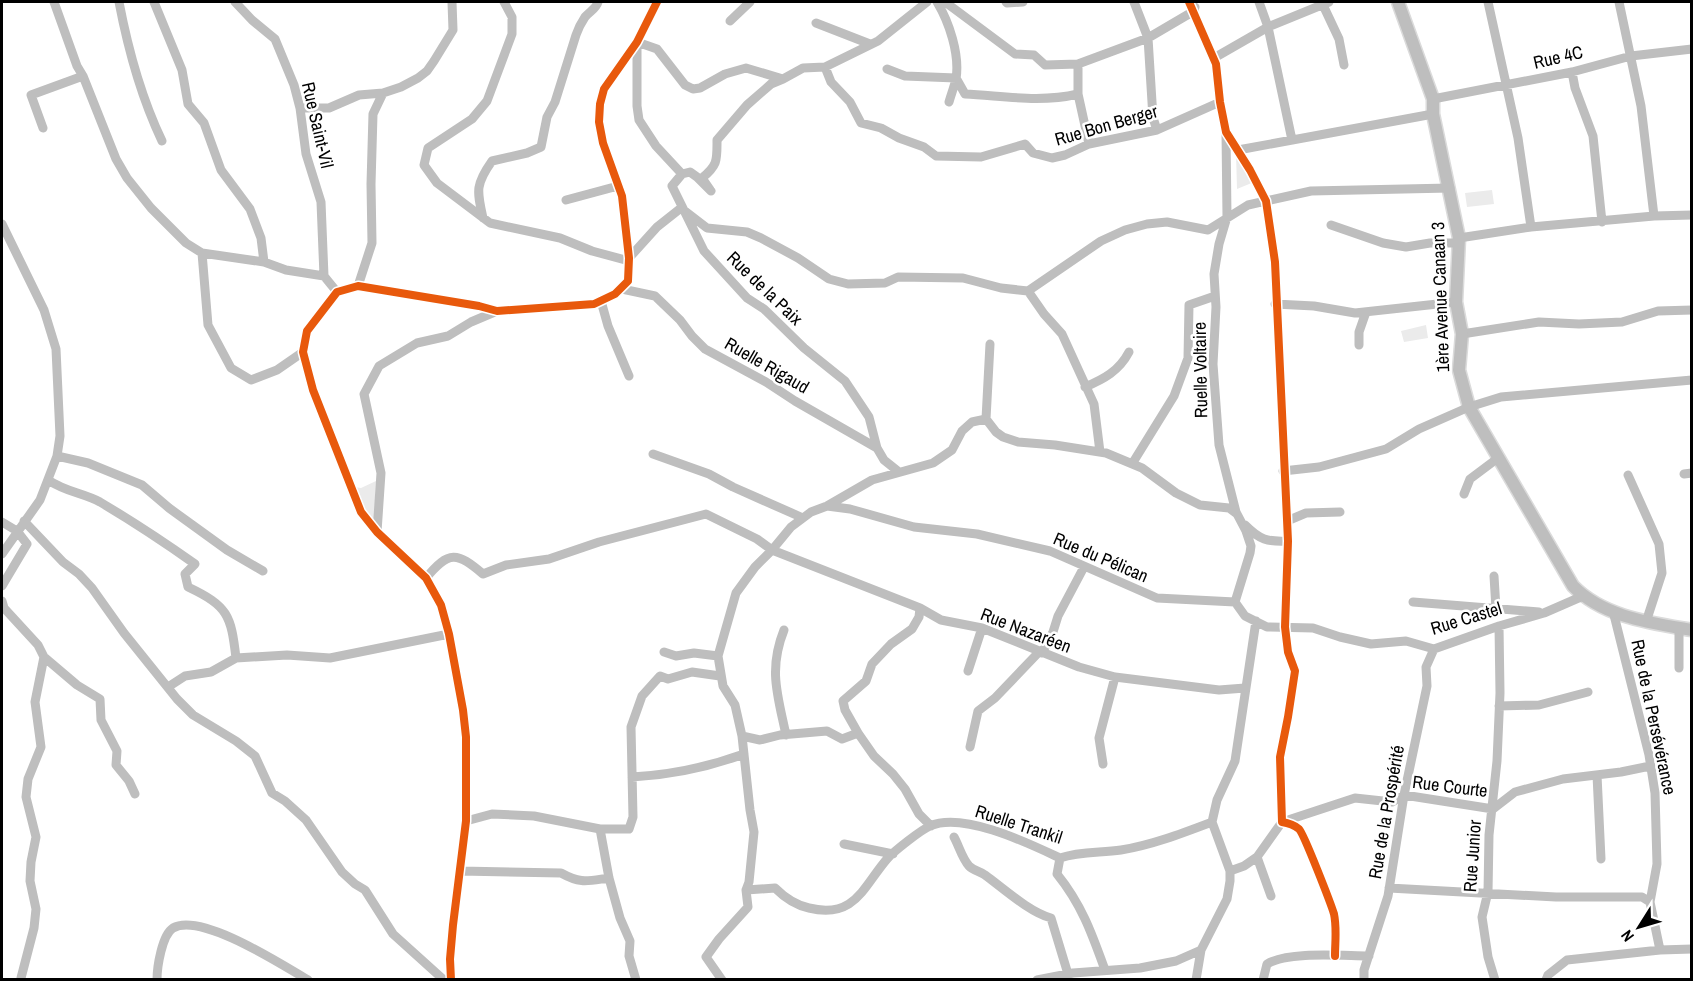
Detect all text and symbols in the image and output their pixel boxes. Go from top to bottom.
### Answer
street label: Rue 4C [1531,39,1585,75]
street label: Rue Saint-Vil [296,80,340,170]
street label: Rue Bon Berger [1052,98,1160,152]
street label: 1ère Avenue Canaan 3 [1425,221,1455,373]
street label: Rue de la Paix [721,245,809,331]
street label: Ruelle Voltaire [1187,322,1213,418]
street label: Ruelle Rigaud [720,331,814,399]
street label: Rue du Pélican [1050,526,1152,588]
street label: Rue Castel [1427,595,1505,641]
street label: Rue Nazaréen [977,601,1075,659]
street label: Rue de la Persévérance [1625,637,1683,797]
street label: Rue de la Prospérité [1362,743,1410,881]
street label: Rue Courte [1411,769,1489,803]
street label: Ruelle Trankil [972,798,1066,850]
street label: Rue Junior [1457,819,1487,893]
north arrow [1609,897,1669,957]
text: N [1615,926,1639,946]

